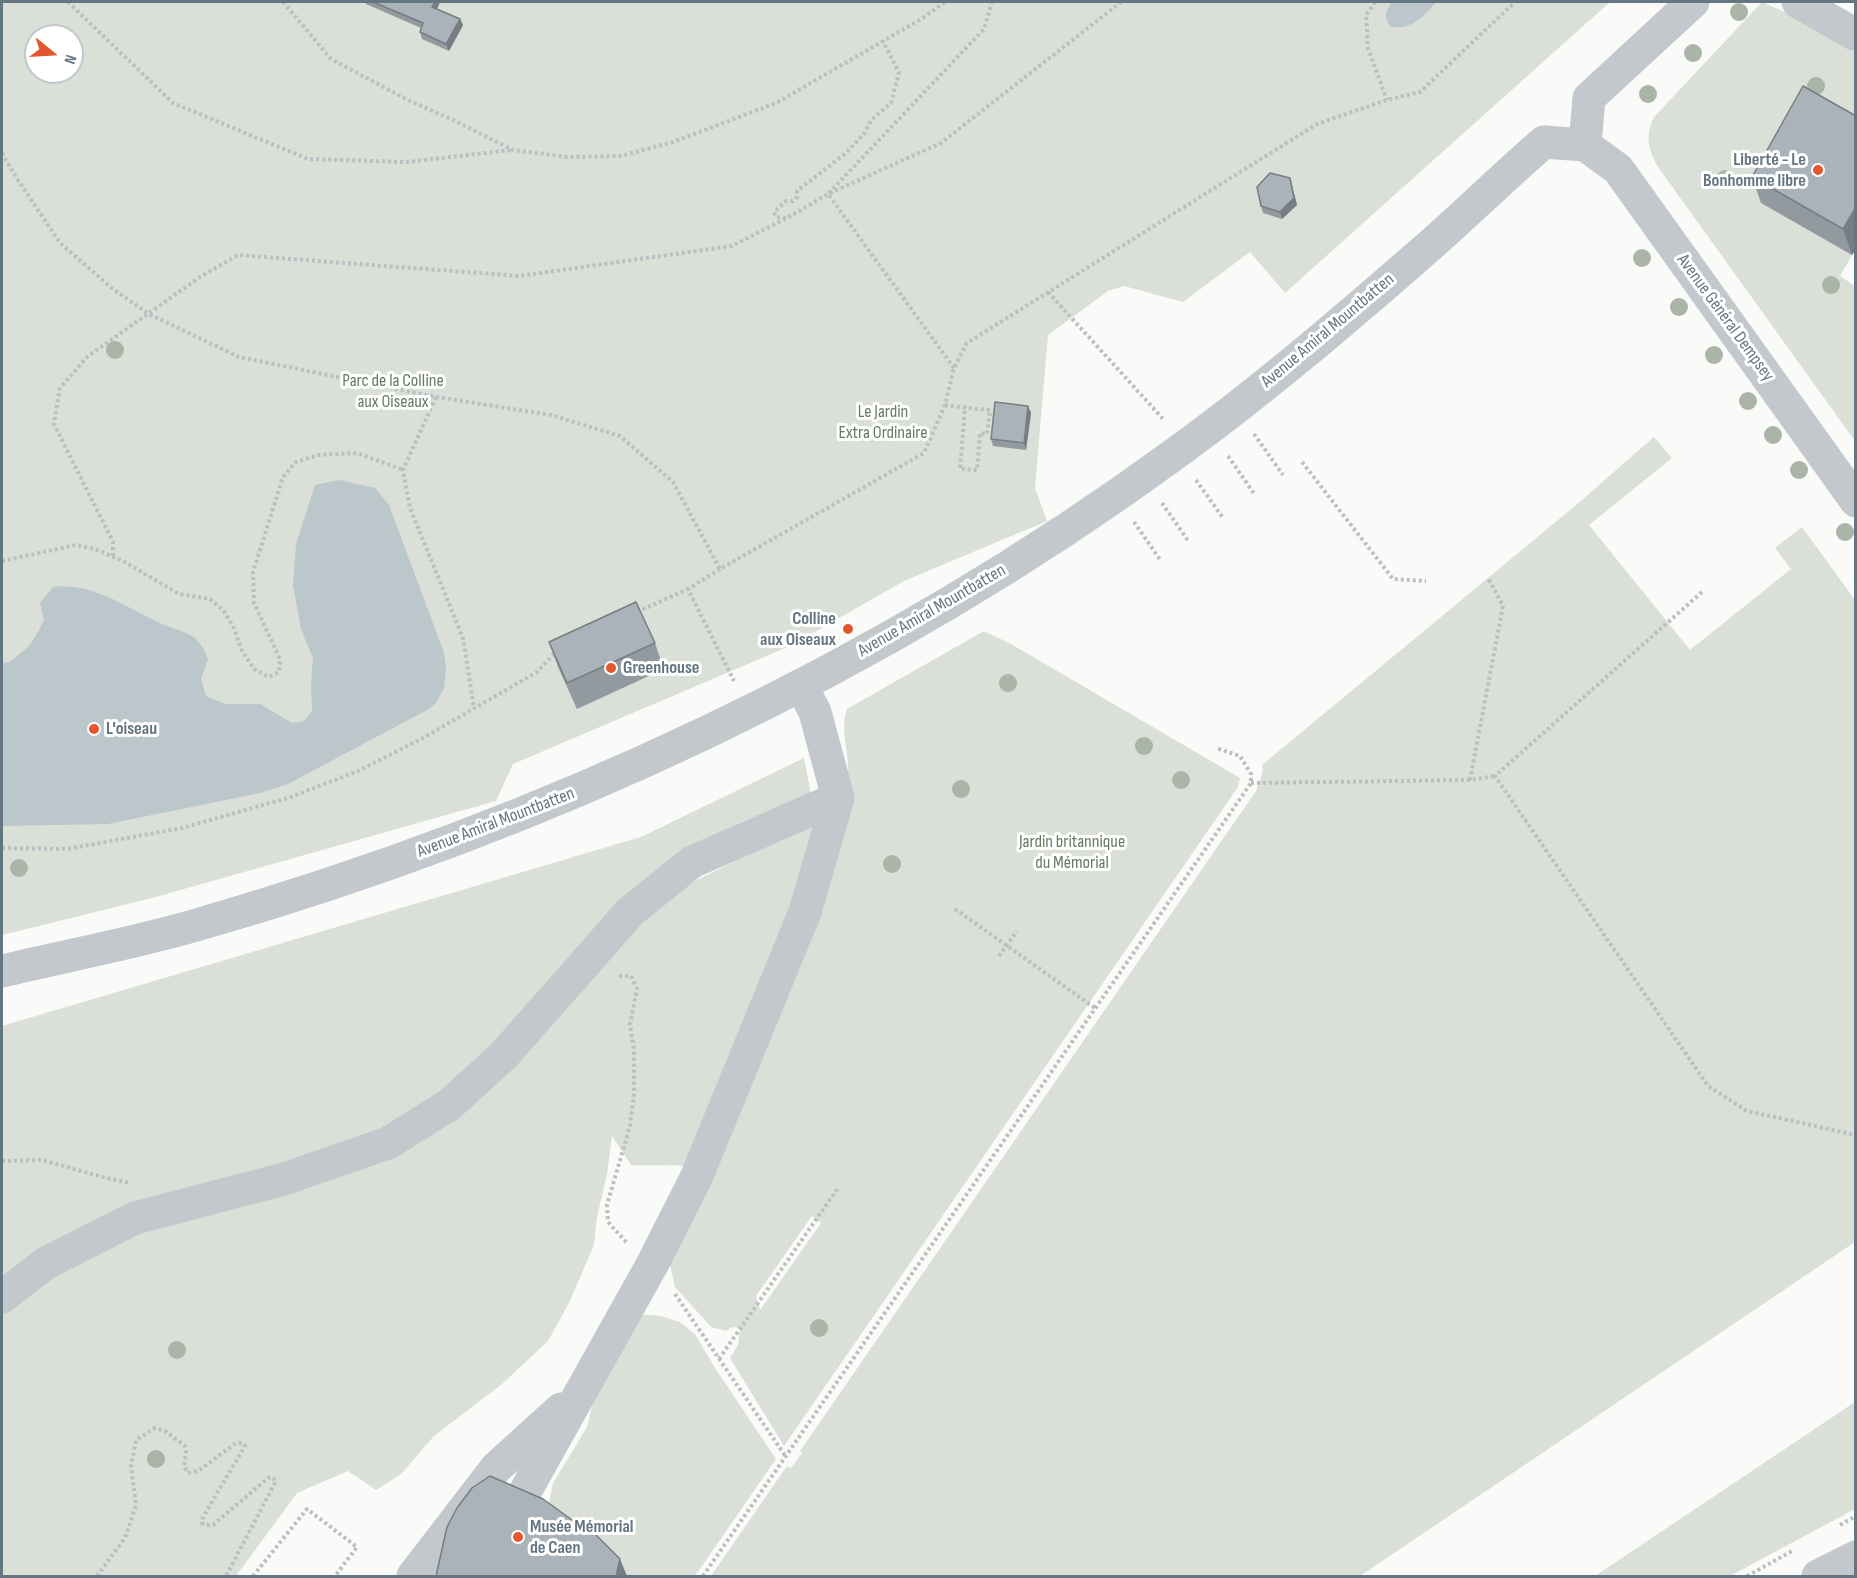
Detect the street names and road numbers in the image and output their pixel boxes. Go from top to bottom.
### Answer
street label: Avenue Général Dempsey [1672,250,1778,386]
street label: Avenue Amiral Mountbatten [1257,269,1399,393]
street label: Avenue Amiral Mountbatten [854,560,1010,662]
street label: Avenue Amiral Mountbatten [414,783,578,863]

